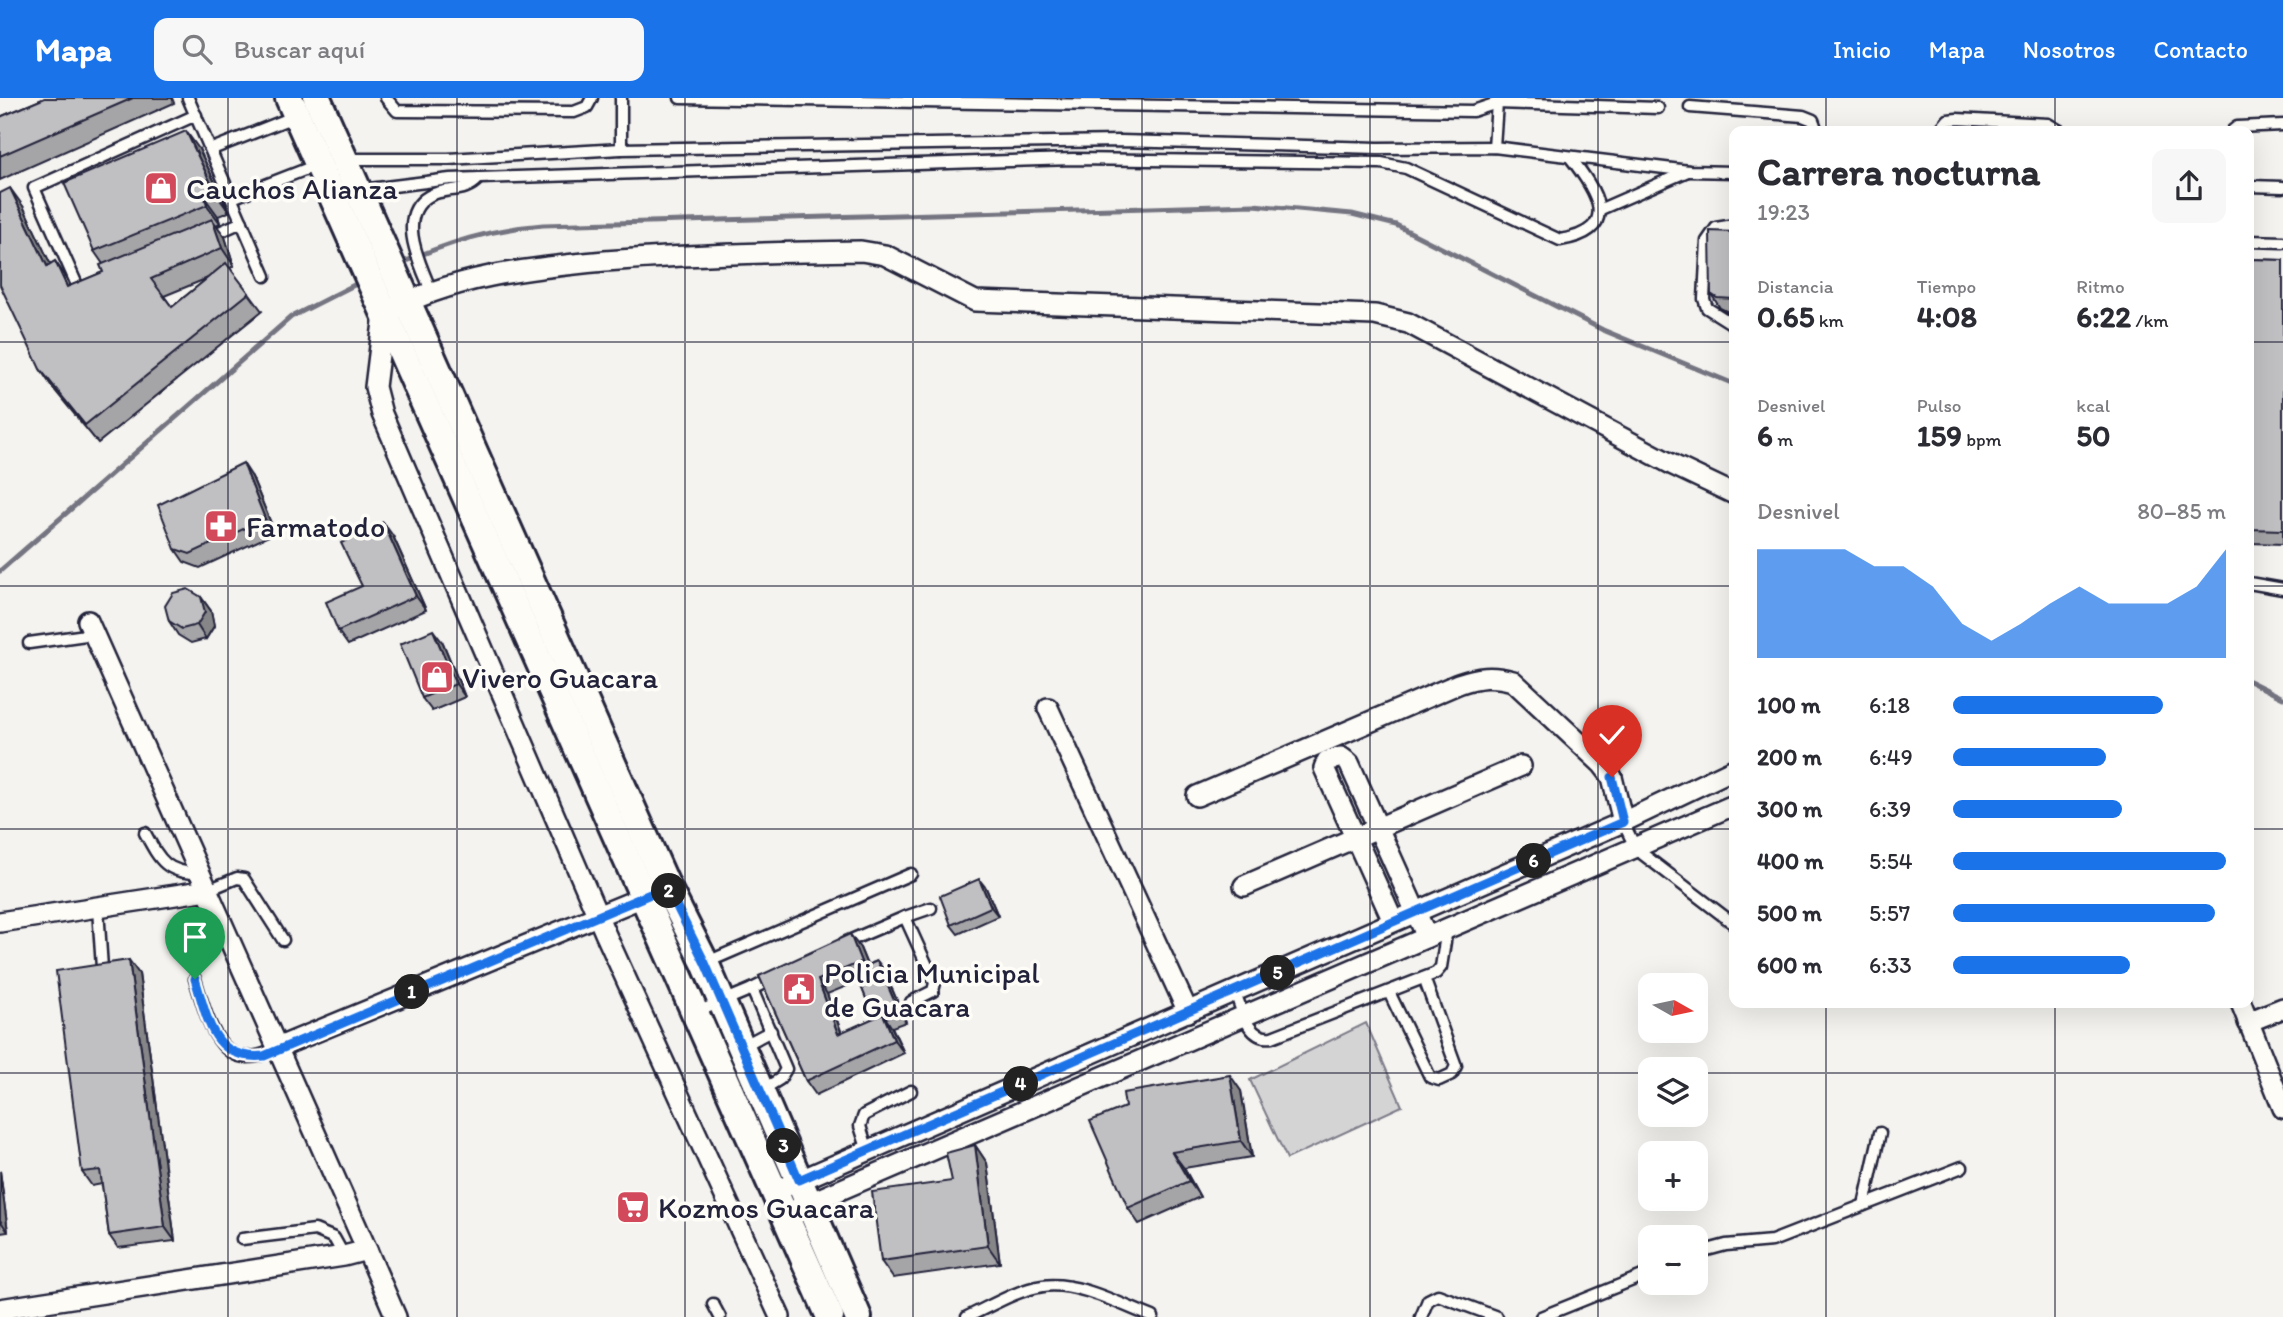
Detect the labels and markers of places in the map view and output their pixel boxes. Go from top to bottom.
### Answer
shop icon: Cauchos Alianza [142,169,180,207]
place label: Cauchos Alianza [186,170,398,207]
pharmacy icon: Farmatodo [202,507,240,545]
place label: Farmatodo [246,508,385,545]
shop icon: Vivero Guacara [418,658,456,696]
place label: Vivero Guacara [462,659,658,696]
pin [1582,705,1642,777]
pin: 6 [1516,844,1552,878]
pin: 2 [652,874,686,908]
pin [165,907,225,979]
place label: Policia Municipal de Guacara [824,954,1040,1025]
pin: 5 [1260,956,1296,990]
public building icon: Policia Municipal de Guacara [780,970,818,1008]
pin: 1 [394,974,430,1010]
pin: 4 [1004,1066,1038,1102]
pin: 3 [766,1128,802,1164]
supermarket icon: Kozmos Guacara [614,1188,652,1226]
place label: Kozmos Guacara [658,1189,875,1226]

